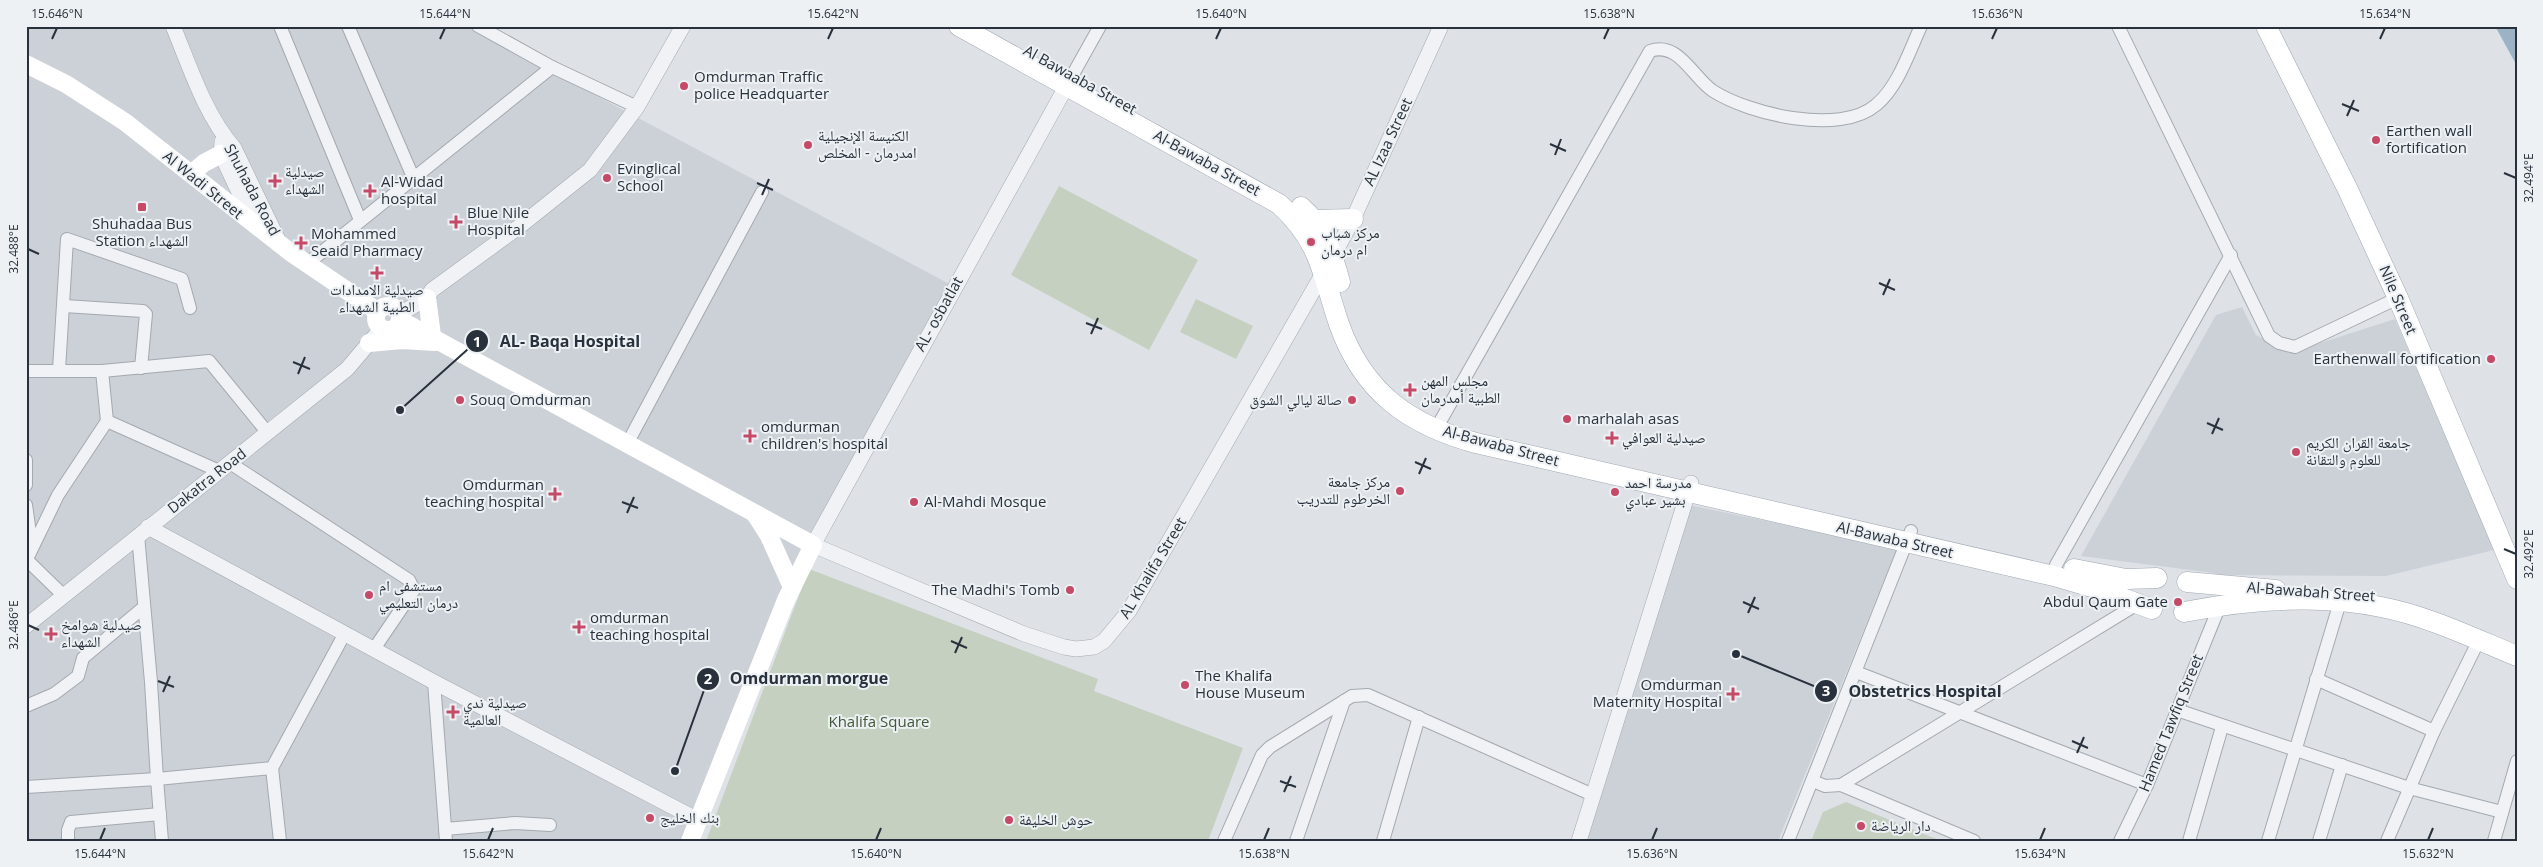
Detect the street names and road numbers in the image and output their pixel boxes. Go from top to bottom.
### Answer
street label: Al Bawaaba Street [1020,40,1141,119]
street label: AL Izaa Street [1358,94,1416,189]
street label: Al-Bawaba Street [1150,124,1265,200]
street label: Shuhada Road [220,140,286,239]
street label: Al Wadi Street [159,146,248,223]
street label: Nile Street [2375,262,2422,337]
street label: AL- osbatlat [909,273,967,354]
street label: Al-Bawaba Street [1441,420,1562,470]
street label: Dakatra Road [163,443,250,517]
street label: AL Khalifa Street [1114,513,1190,622]
street label: Al-Bawaba Street [1835,516,1956,562]
street label: Al-Bawabah Street [2246,577,2376,605]
street label: Hamed Tawfiq Street [2133,651,2207,794]

